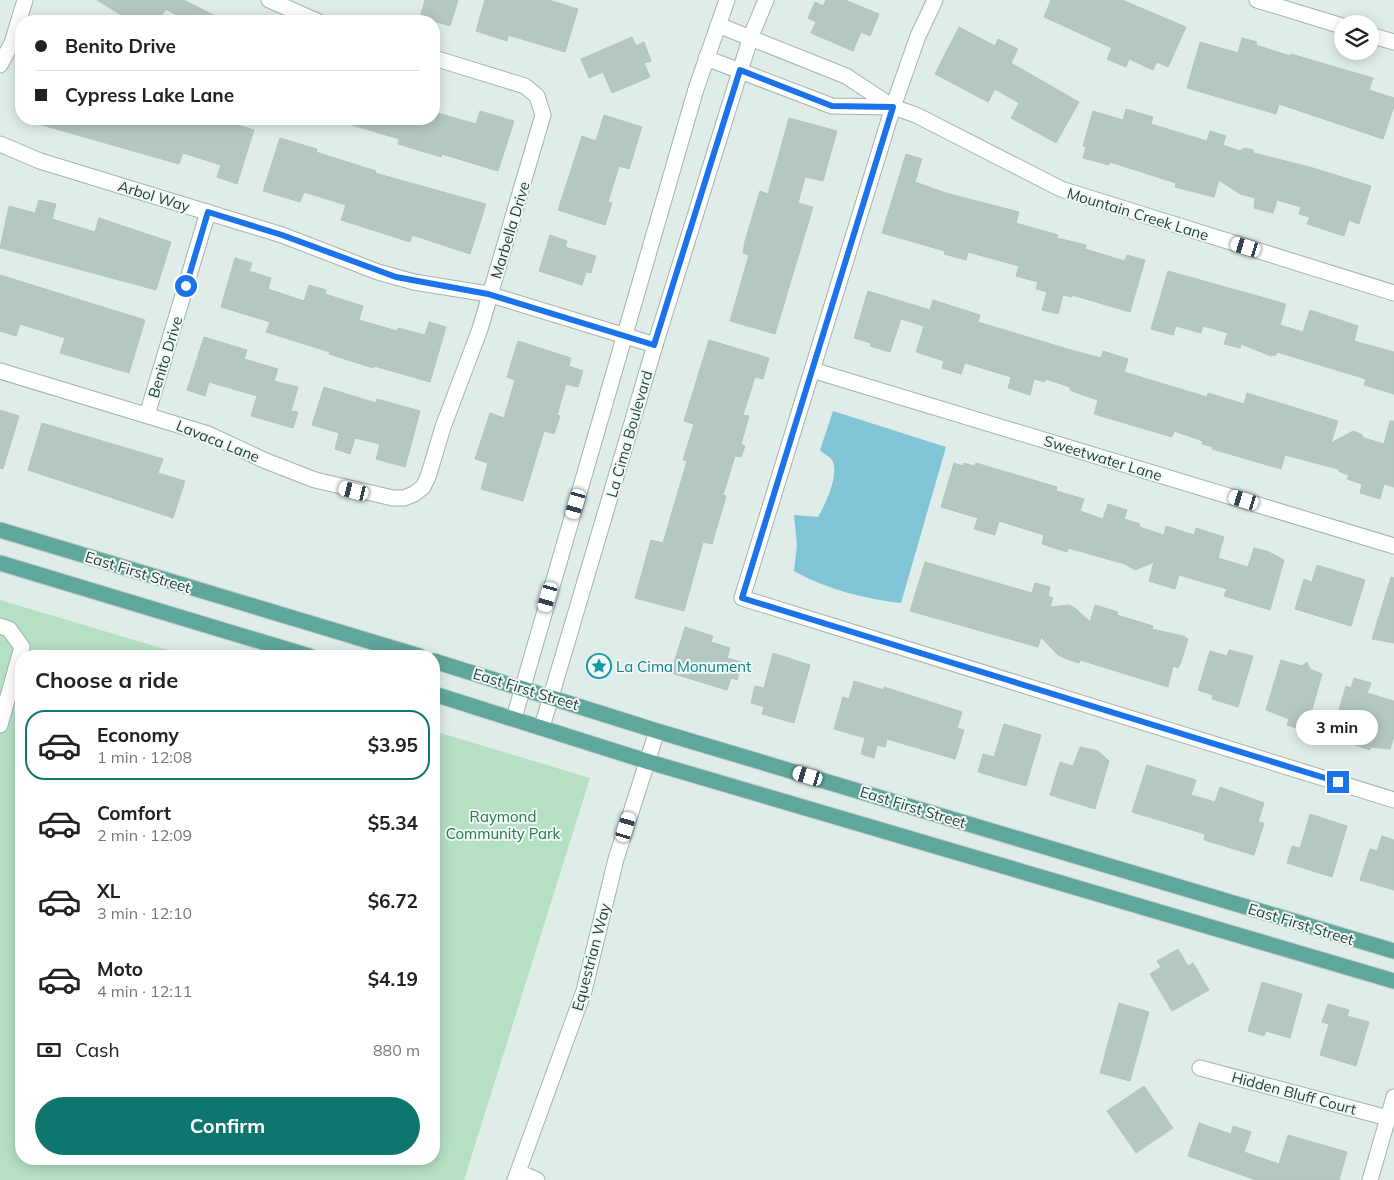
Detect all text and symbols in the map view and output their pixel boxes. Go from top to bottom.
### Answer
map controls [1334,15,1379,60]
button: layers [1334,15,1379,60]
text: Benito Drive [65,34,176,58]
text: Cypress Lake Lane [65,83,234,107]
street label: Arbol Way [116,176,192,216]
street label: Marbella Drive [486,179,534,281]
street label: Mountain Creek Lane [1065,183,1211,245]
car [1229,235,1262,259]
route start [175,275,197,297]
street label: Benito Drive [144,314,186,400]
street label: La Cima Boulevard [602,368,656,500]
street label: Lavaca Lane [173,416,263,466]
street label: Sweetwater Lane [1042,431,1164,485]
car [337,480,370,502]
car [564,488,587,520]
car [1227,488,1260,512]
street label: East First Street [83,547,193,597]
car [536,581,559,613]
place icon: La Cima Monument [586,653,612,679]
place label: La Cima Monument [616,657,751,676]
street label: East First Street [471,664,581,714]
text: Choose a ride [35,666,178,694]
callout: 3 min [1297,710,1379,744]
text: 3 min [1316,717,1358,737]
icon: car [37,723,82,768]
text: Economy [97,723,179,747]
text: $3.95 [368,733,418,757]
text: 1 min · 12:08 [97,747,192,767]
car [791,764,824,788]
route end [1327,771,1349,793]
street label: East First Street [858,782,968,832]
icon: car [37,801,82,846]
text: Comfort [97,801,171,825]
park label: Raymond Community Park [446,807,560,843]
car [614,810,637,844]
text: $5.34 [368,811,418,835]
text: 2 min · 12:09 [97,825,192,845]
icon: car [37,879,82,924]
text: XL [97,879,120,903]
text: $6.72 [368,889,418,913]
street label: East First Street [1246,899,1356,949]
street label: Equestrian Way [568,901,614,1013]
text: 3 min · 12:10 [97,903,192,923]
icon: car [37,957,82,1002]
text: Moto [97,957,143,981]
text: $4.19 [368,967,418,991]
text: 4 min · 12:11 [97,981,192,1001]
icon: cash [35,1036,63,1064]
text: Cash [75,1038,120,1062]
text: 880 m [373,1040,420,1060]
street label: Hidden Bluff Court [1230,1067,1358,1119]
button: Confirm [35,1097,420,1155]

